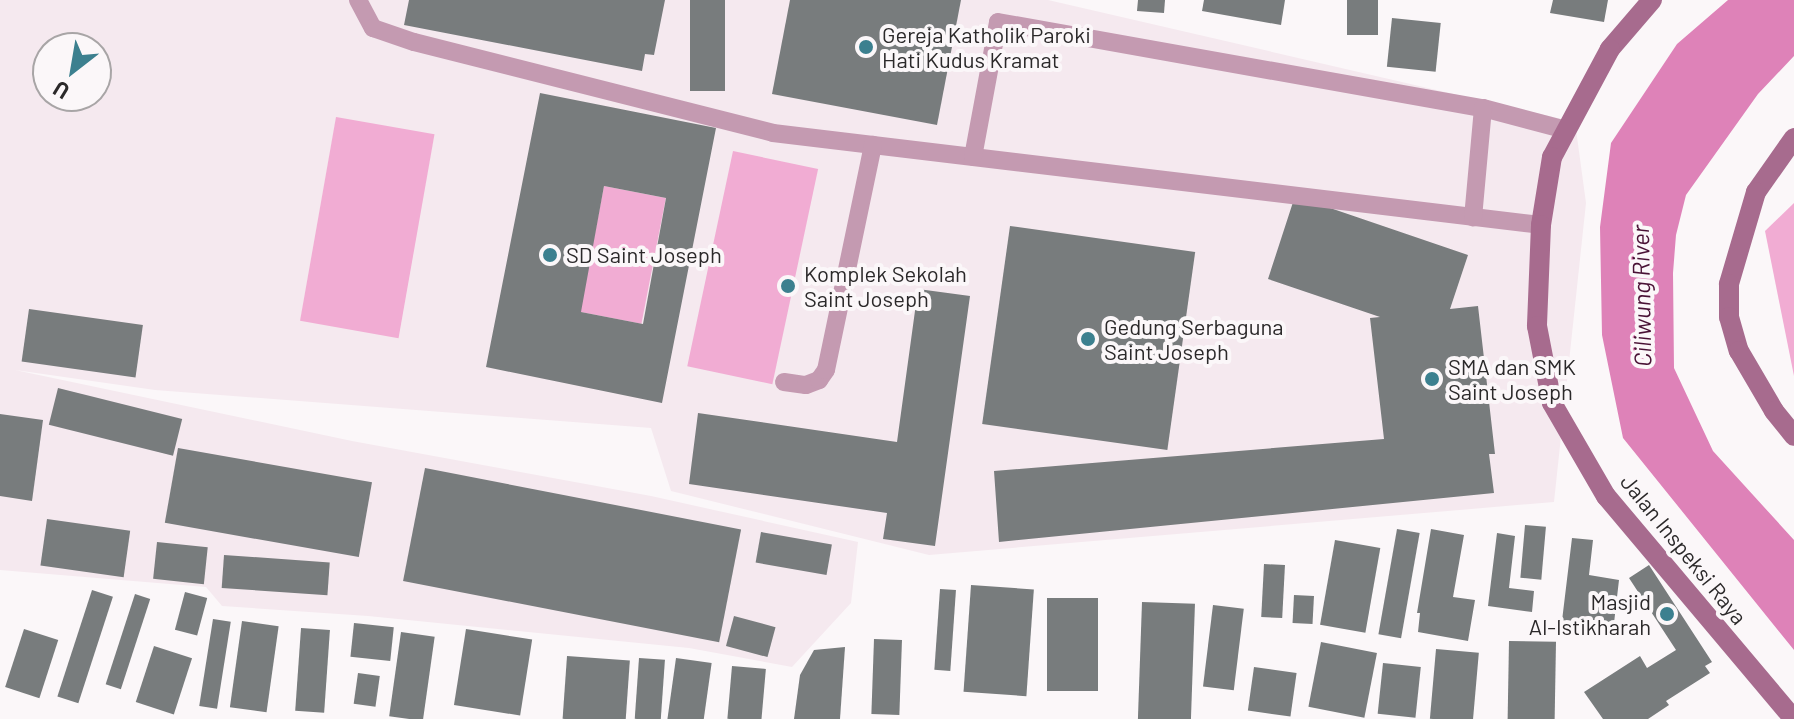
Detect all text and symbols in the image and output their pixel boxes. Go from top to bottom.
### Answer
place label: Gereja Katholik Paroki Hati Kudus Kramat [882,21,1091,72]
north arrow [32,32,112,112]
marker: Gereja Katholik Paroki Hati Kudus Kramat [857,38,875,56]
text: U [48,76,73,106]
water label: Ciliwung River [1625,225,1657,367]
place label: SD Saint Joseph [566,242,722,268]
marker: SD Saint Joseph [541,246,559,264]
place label: Komplek Sekolah Saint Joseph [804,260,967,312]
marker: Komplek Sekolah Saint Joseph [779,277,797,295]
place label: Gedung Serbaguna Saint Joseph [1104,313,1284,364]
marker: Gedung Serbaguna Saint Joseph [1079,330,1097,348]
place label: SMA dan SMK Saint Joseph [1448,353,1576,404]
marker: SMA dan SMK Saint Joseph [1423,370,1441,388]
street label: Jalan Inspeksi Raya [1615,469,1753,629]
place label: Masjid Al-Istikharah [1529,588,1651,640]
marker: Masjid Al-Istikharah [1658,605,1676,623]

